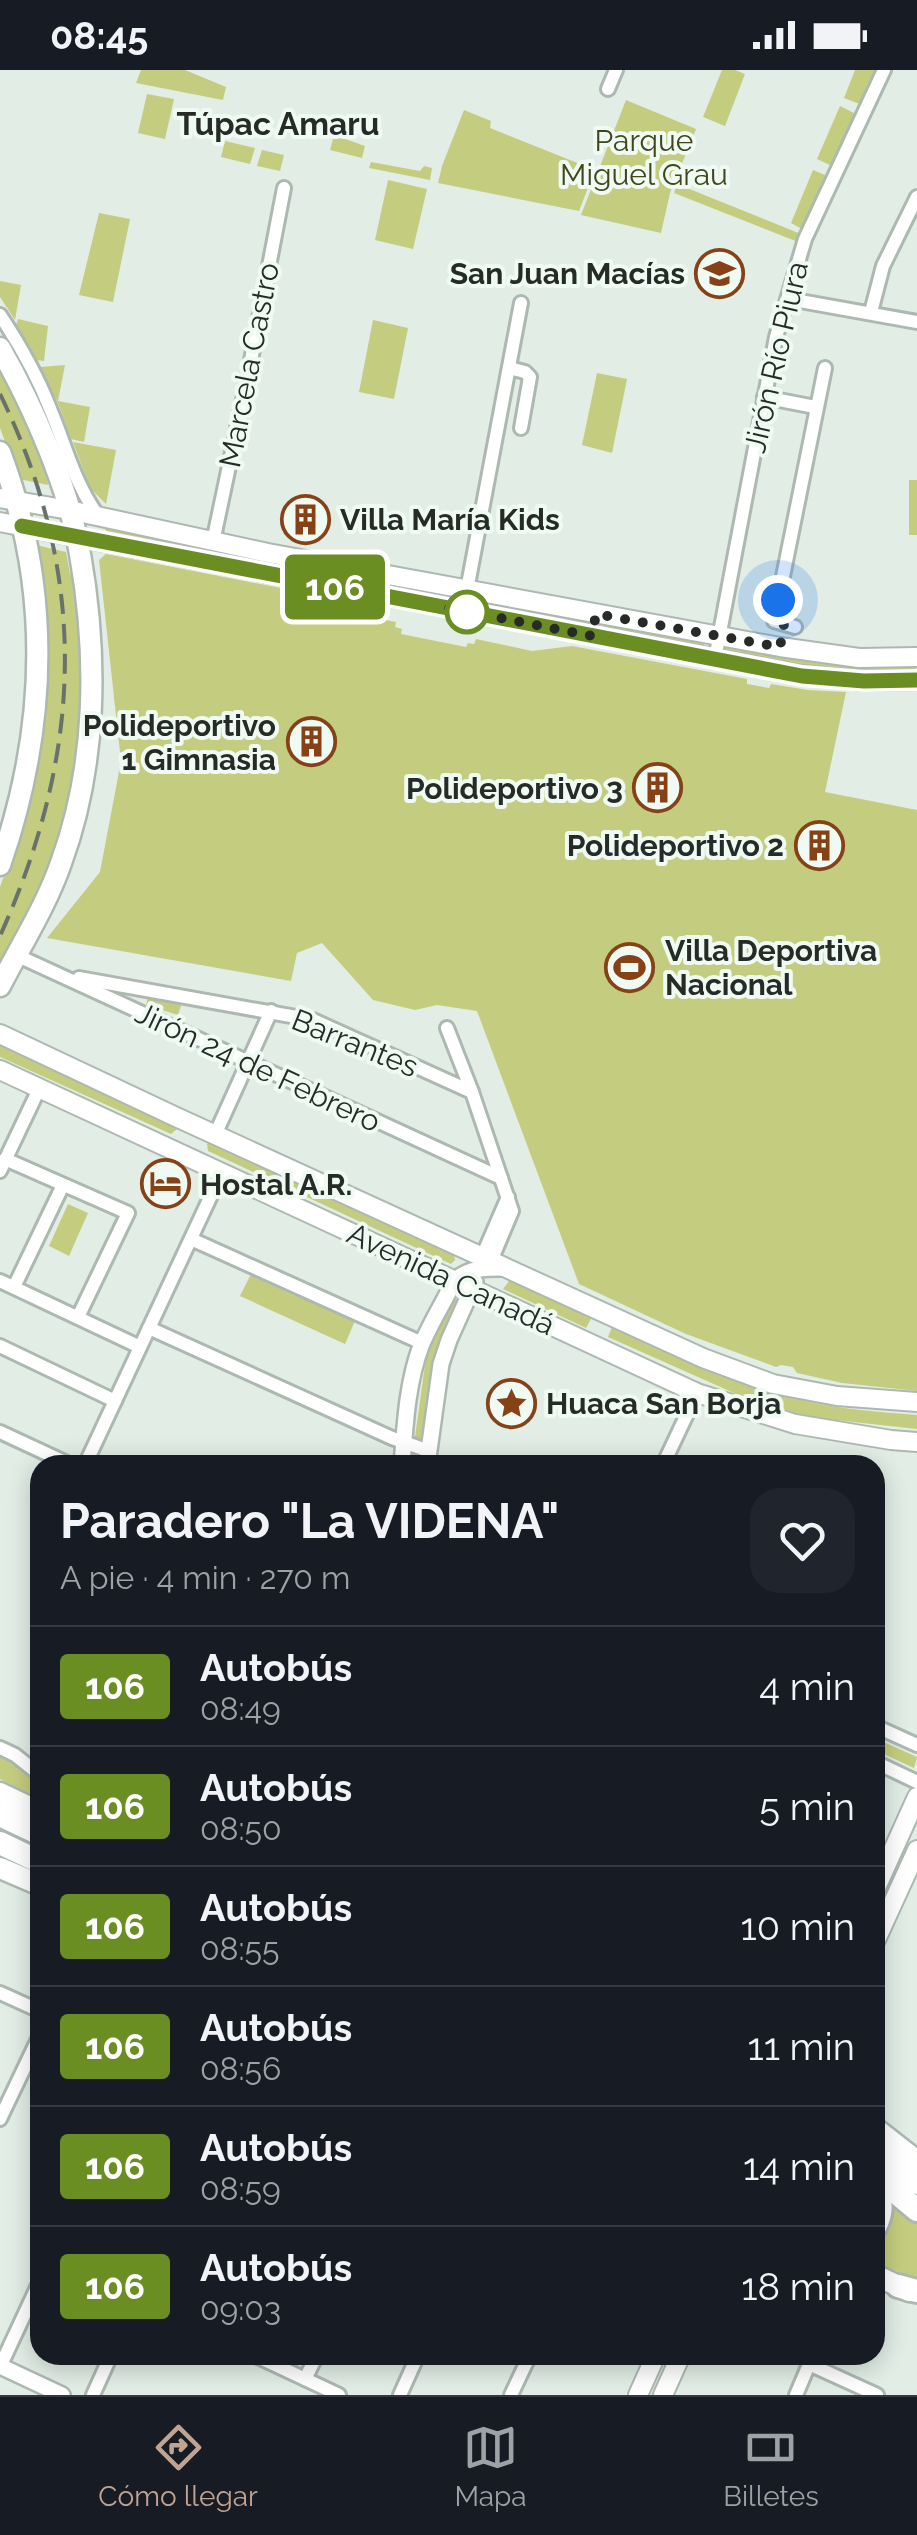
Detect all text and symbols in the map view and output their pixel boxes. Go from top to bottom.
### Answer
text: 08:45 [50,13,148,58]
district label: Túpac Amaru [177,105,379,142]
park label: Parque Miguel Grau [560,123,728,192]
school or university icon: San Juan Macías [694,247,746,299]
place label: San Juan Macías [450,256,685,291]
street label: Jirón Río Piura [737,258,815,456]
street label: Marcela Castro [212,260,286,470]
building icon: Villa María Kids [279,493,331,545]
place label: Villa María Kids [340,502,560,537]
line badge: 106 [278,554,392,620]
text: 106 [305,567,365,608]
your location [753,575,803,625]
unlabelled marker [446,591,488,633]
place label: Polideportivo 1 Gimnasia [83,708,276,777]
building icon: Polideportivo 1 Gimnasia [285,716,337,768]
building icon: Polideportivo 3 [632,762,684,814]
place label: Polideportivo 3 [406,771,623,806]
building icon: Polideportivo 2 [793,819,845,871]
place label: Polideportivo 2 [567,828,784,863]
place label: Villa Deportiva Nacional [665,933,877,1002]
sports icon: Villa Deportiva Nacional [604,941,656,993]
street label: Jirón 24 de Febrero [130,995,386,1139]
street label: Barrantes [287,1002,423,1084]
hotel icon: Hostal A.R. [139,1158,191,1210]
place label: Hostal A.R. [200,1167,352,1202]
street label: Avenida Canadá [342,1216,560,1342]
place icon: Huaca San Borja [485,1377,537,1429]
place label: Huaca San Borja [546,1386,782,1421]
button: heart [750,1488,855,1593]
text: Paradero "La VIDENA" [60,1493,559,1549]
text: A pie · 4 min · 270 m [60,1559,351,1596]
text: Autobús [200,1645,352,1690]
text: 4 min [759,1664,855,1709]
text: 106 [85,1666,145,1707]
text: 08:49 [200,1690,281,1727]
text: Autobús [200,1765,352,1810]
text: 5 min [759,1784,855,1829]
text: 106 [85,1786,145,1827]
text: 08:50 [200,1810,282,1847]
text: Autobús [200,1885,352,1930]
text: 10 min [740,1904,855,1949]
text: 106 [85,1906,145,1947]
text: 08:55 [200,1930,279,1967]
text: Autobús [200,2005,352,2050]
text: 11 min [747,2024,855,2069]
text: 106 [85,2026,145,2067]
text: 08:56 [200,2050,281,2087]
text: Autobús [200,2125,352,2170]
text: 14 min [743,2144,855,2189]
text: 106 [85,2146,145,2187]
text: 08:59 [200,2170,281,2207]
text: Autobús [200,2245,352,2290]
text: 18 min [741,2264,855,2309]
text: 106 [85,2266,145,2307]
text: 09:03 [200,2290,281,2327]
tab: Cómo llegar [98,2420,258,2513]
tab: Mapa [454,2420,527,2513]
tab: Billetes [723,2420,819,2513]

